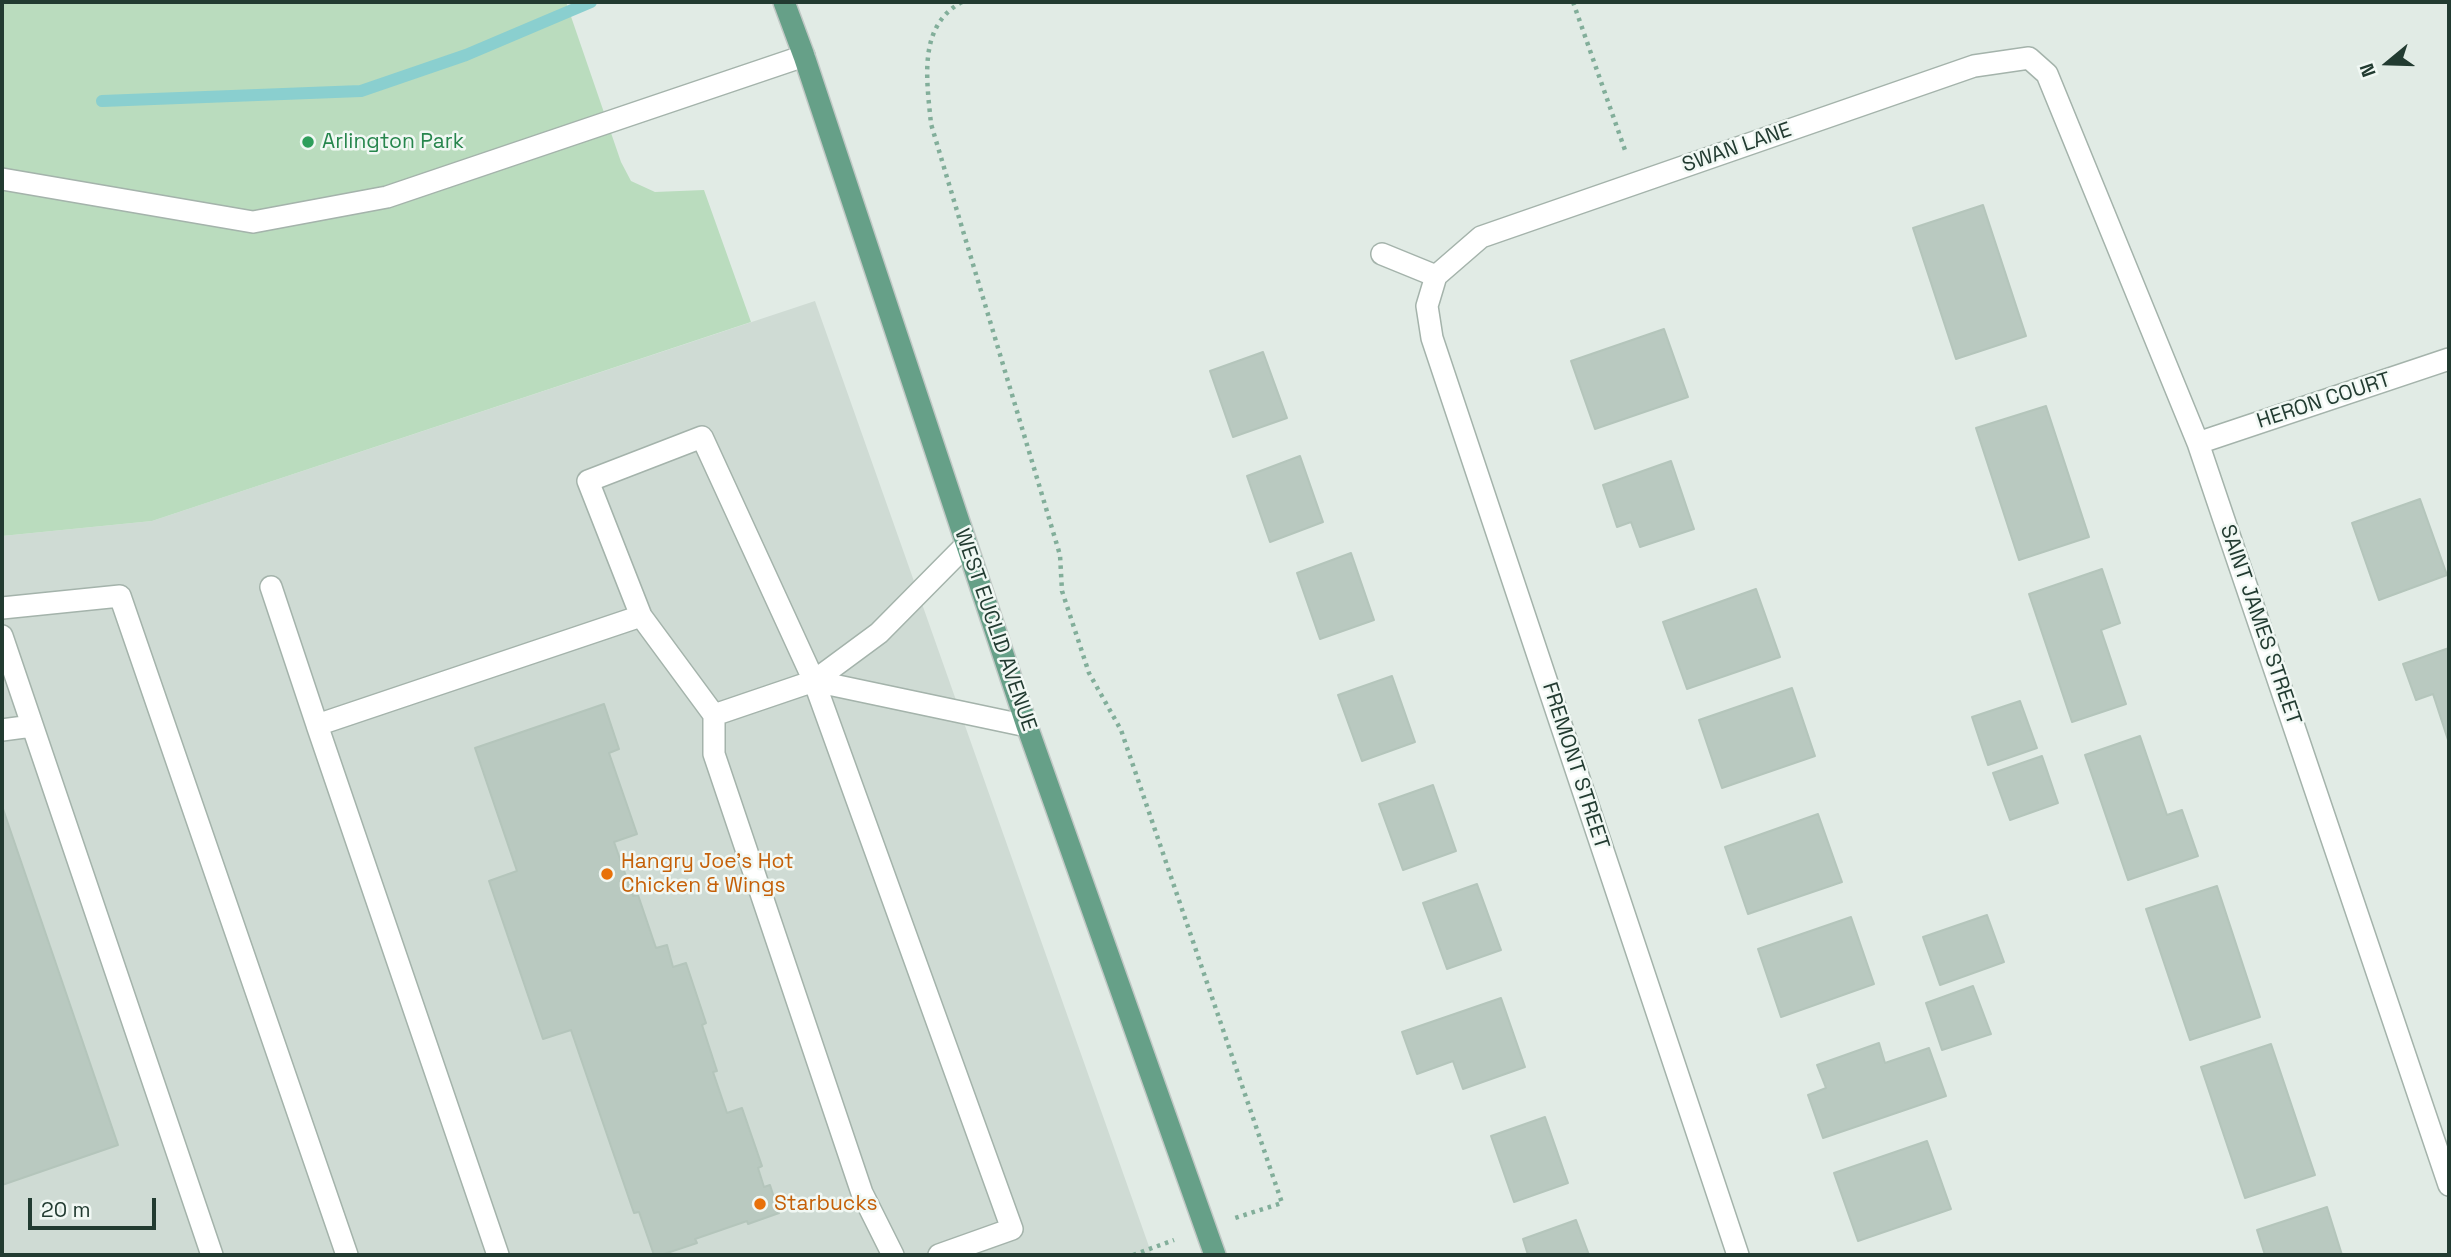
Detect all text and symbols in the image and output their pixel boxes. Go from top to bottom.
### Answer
north arrow [2353,28,2423,98]
text: N [2354,60,2382,80]
street label: SWAN LANE [1679,118,1795,178]
place label: Arlington Park [322,129,464,155]
marker: Arlington Park [300,134,316,150]
street label: HERON COURT [2254,368,2394,434]
street label: SAINT JAMES STREET [2214,522,2306,728]
street label: WEST EUCLID AVENUE [949,526,1041,734]
street label: FREMONT STREET [1536,679,1614,853]
place label: Hangry Joe's Hot Chicken & Wings [621,849,794,899]
marker: Hangry Joe's Hot Chicken & Wings [599,866,615,882]
scale bar [32,1184,159,1228]
place label: Starbucks [774,1191,878,1217]
text: 20 m [41,1196,91,1223]
marker: Starbucks [752,1196,768,1212]

